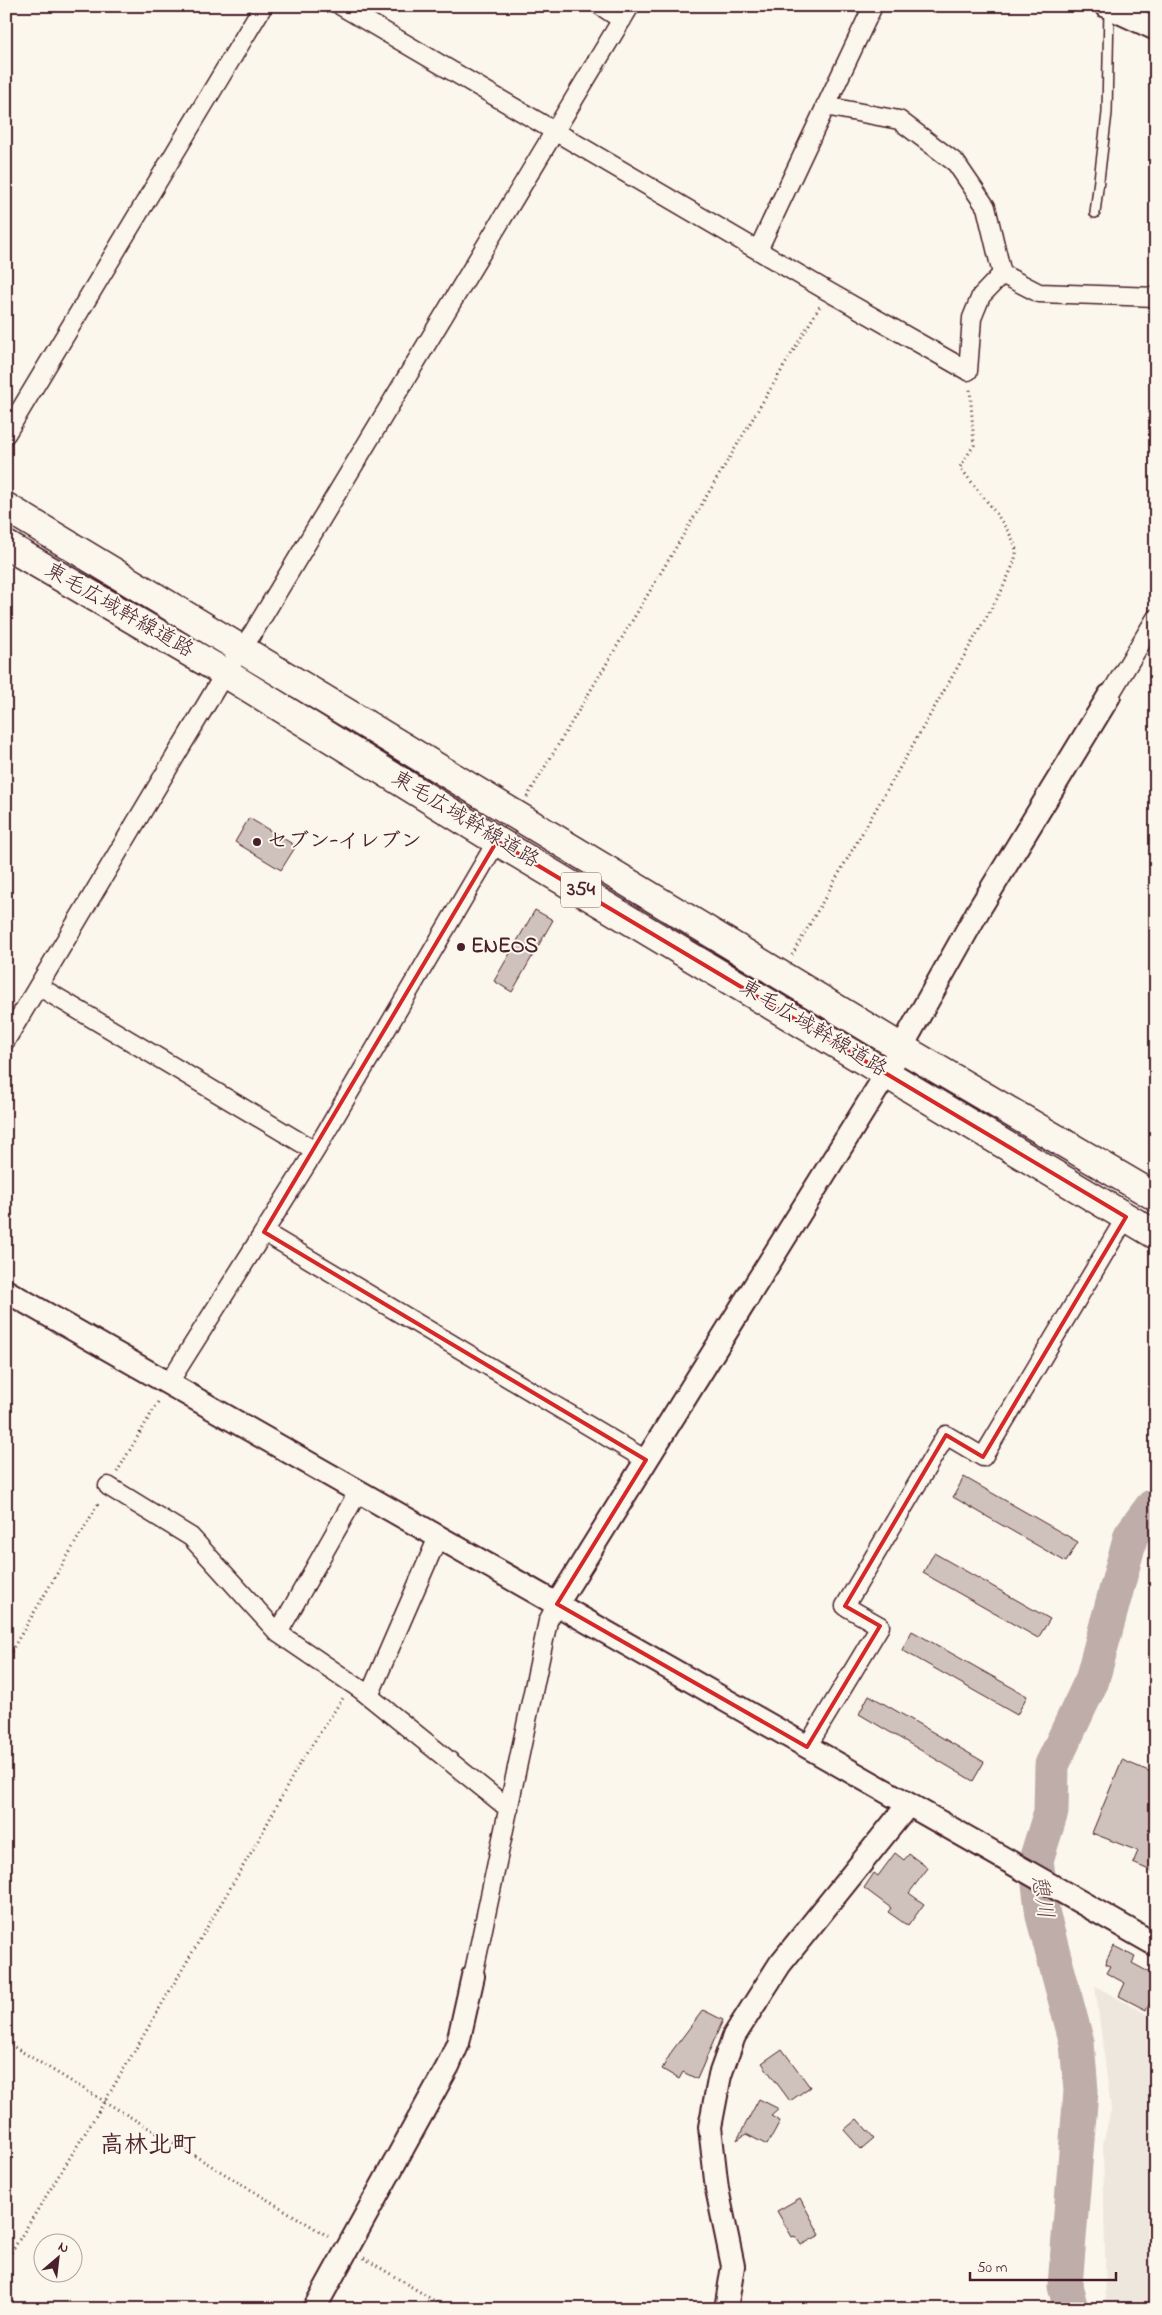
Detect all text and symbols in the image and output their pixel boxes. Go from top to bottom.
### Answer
street label: 東毛広域幹線道路 [39,556,199,666]
street label: 東毛広域幹線道路 [385,764,545,876]
place label: セブン-イレブン [267,827,422,857]
marker: セブン-イレブン [251,836,263,848]
road number: 354 [561,872,601,908]
place label: ENEOS [471,932,538,962]
marker: ENEOS [455,941,467,953]
street label: 東毛広域幹線道路 [733,973,893,1085]
water label: 憩川 [1022,1873,1060,1921]
district label: 高林北町 [100,2129,196,2164]
north arrow [32,2232,82,2282]
text: N [54,2236,73,2259]
scale bar [970,2250,1116,2282]
text: 50 m [977,2257,1008,2279]

